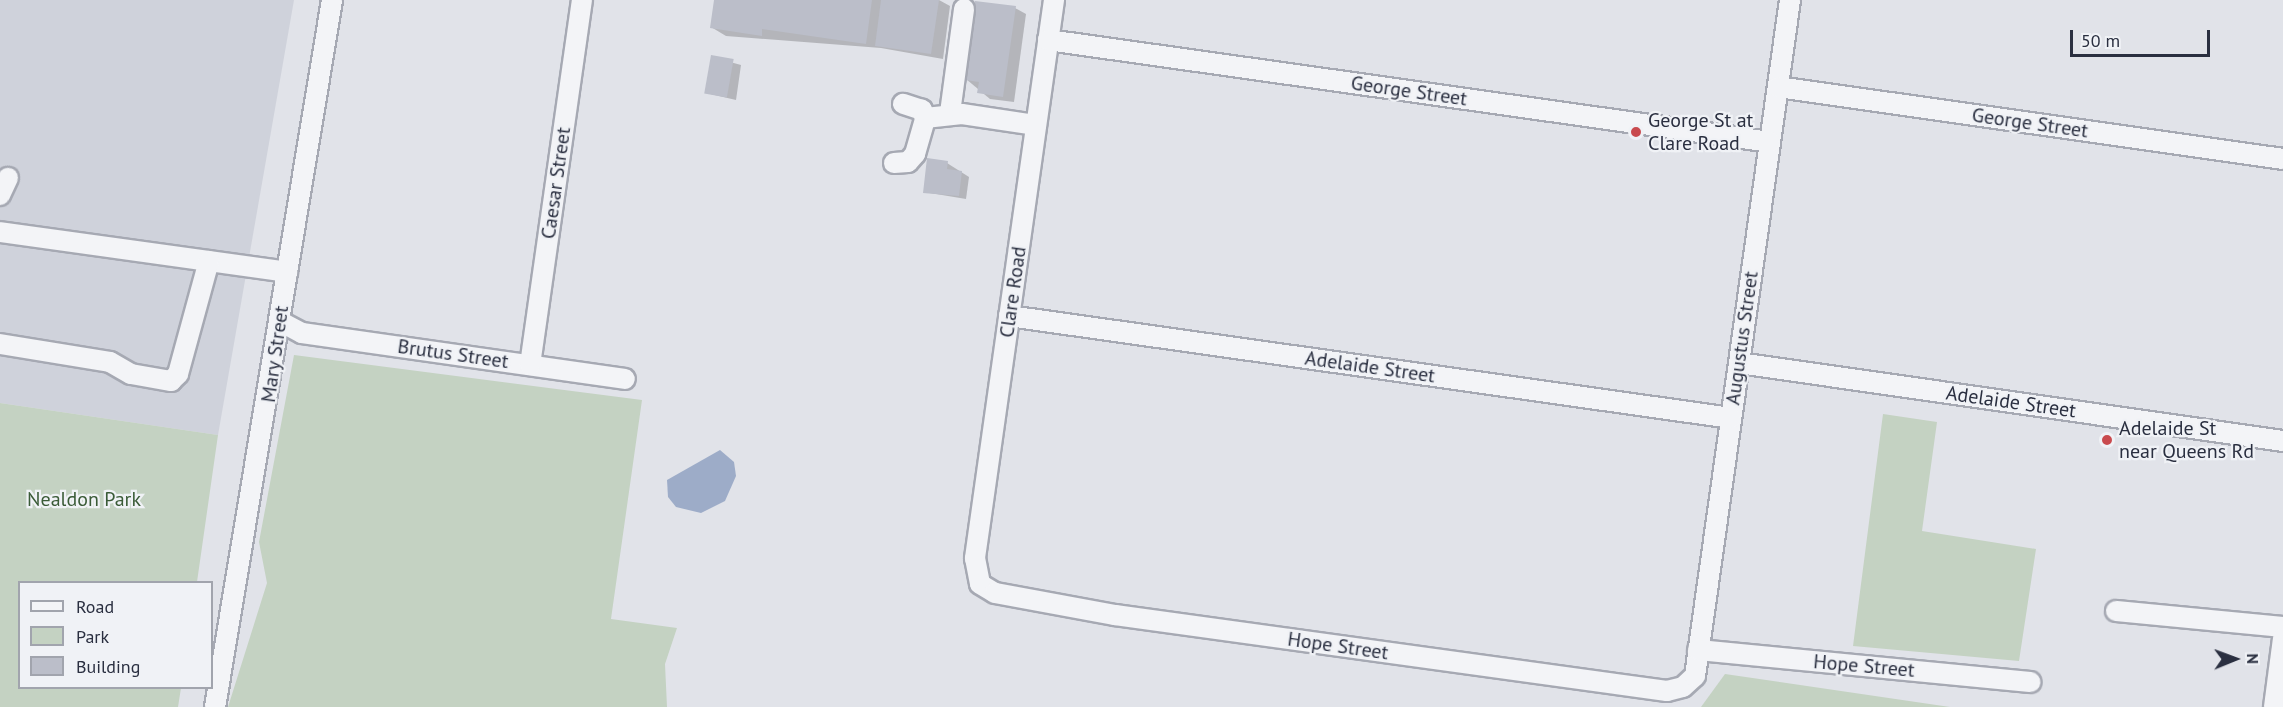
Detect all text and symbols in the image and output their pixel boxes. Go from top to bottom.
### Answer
scale bar [2073,18,2212,56]
text: 50 m [2081,29,2120,52]
street label: George Street [1349,71,1469,111]
street label: George Street [1970,103,2090,143]
place label: George St at Clare Road [1648,108,1753,155]
marker: George St at Clare Road [1629,125,1643,139]
street label: Caesar Street [536,126,576,240]
street label: Clare Road [995,245,1031,339]
street label: Augustus Street [1721,270,1763,406]
street label: Mary Street [256,304,294,404]
street label: Brutus Street [396,334,510,374]
street label: Adelaide Street [1303,346,1437,388]
street label: Adelaide Street [1944,381,2078,423]
place label: Adelaide St near Queens Rd [2119,416,2254,463]
marker: Adelaide St near Queens Rd [2100,433,2114,447]
park label: Nealdon Park [27,487,141,511]
legend [18,581,213,689]
text: Road [76,595,114,618]
text: Park [76,625,109,648]
street label: Hope Street [1286,627,1390,665]
north arrow [2205,629,2265,689]
street label: Hope Street [1812,650,1916,682]
text: N [2243,653,2263,664]
text: Building [76,655,140,678]

